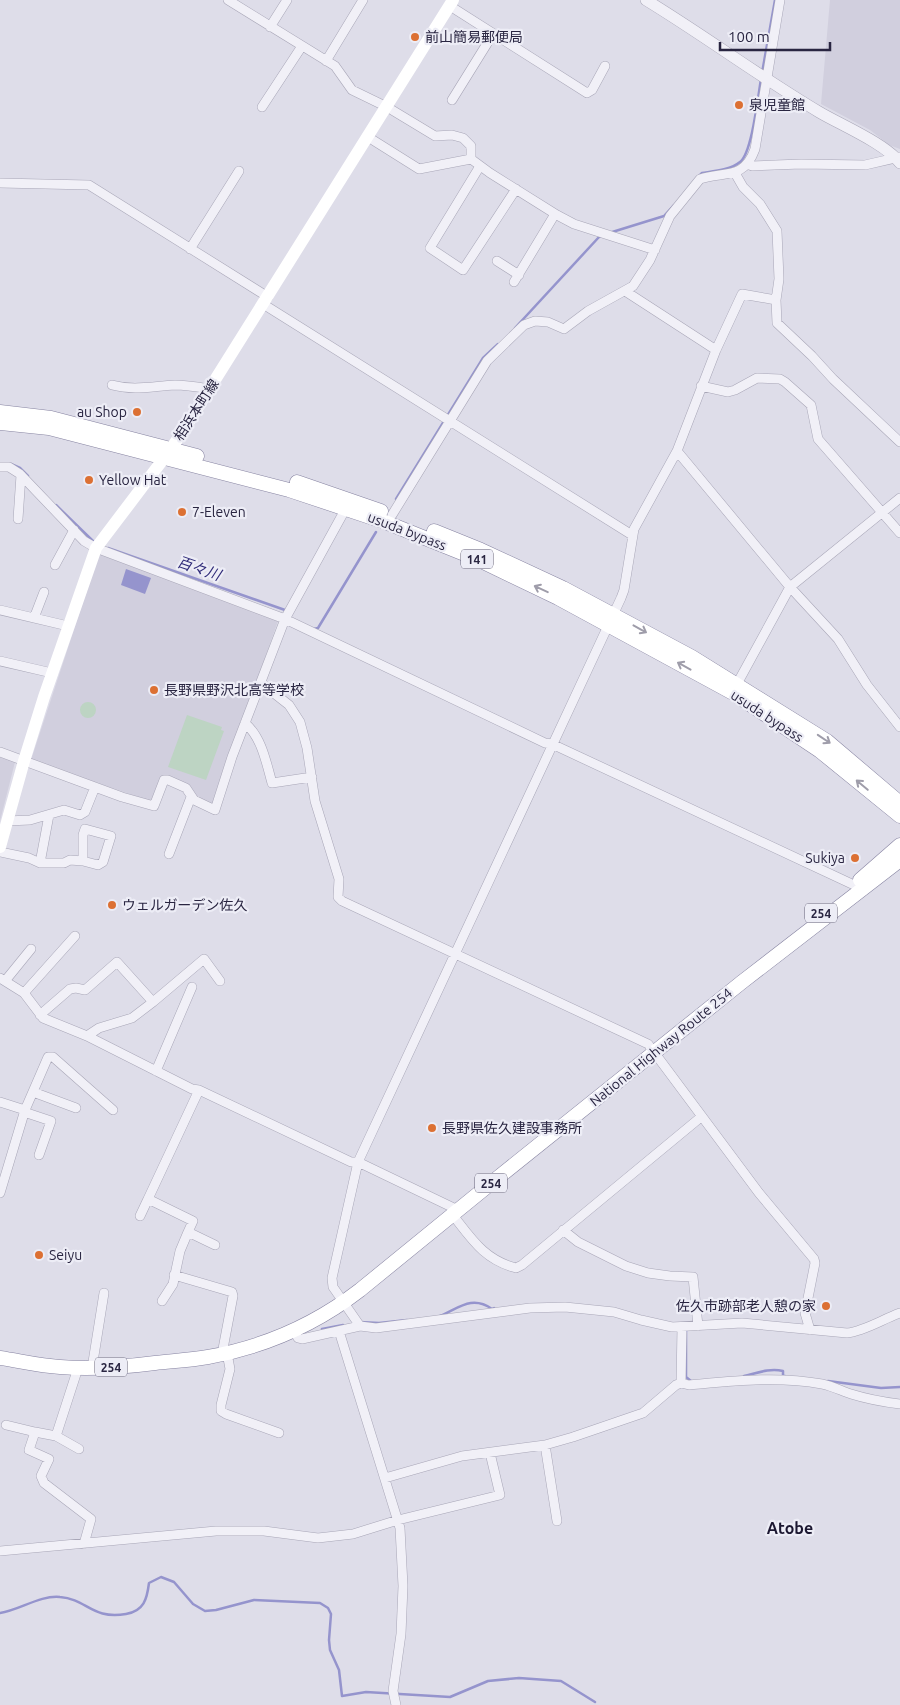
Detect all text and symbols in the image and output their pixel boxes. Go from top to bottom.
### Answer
scale bar [720,20,830,52]
text: 100 m [728,28,770,45]
place label: 前山簡易郵便局 [425,29,523,45]
marker: 前山簡易郵便局 [409,31,421,43]
place label: 泉児童館 [749,97,805,113]
marker: 泉児童館 [733,99,745,111]
street label: 相浜本町線 [170,376,222,444]
place label: au Shop [77,404,127,420]
marker: au Shop [131,406,143,418]
place label: Yellow Hat [99,472,167,488]
marker: Yellow Hat [83,474,95,486]
place label: 7-Eleven [192,504,246,520]
marker: 7-Eleven [176,506,188,518]
street label: usuda bypass [365,509,449,553]
road number: 141 [461,550,493,568]
water label: 百々川 [175,553,225,584]
one-way arrow [533,584,548,594]
one-way arrow [632,624,646,634]
one-way arrow [677,660,692,670]
place label: 長野県野沢北高等学校 [164,682,304,698]
marker: 長野県野沢北高等学校 [148,684,160,696]
street label: usuda bypass [728,687,806,745]
one-way arrow [816,735,830,745]
one-way arrow [856,779,869,790]
place label: Sukiya [805,850,845,866]
marker: Sukiya [849,852,861,864]
place label: ウェルガーデン佐久 [122,897,248,913]
marker: ウェルガーデン佐久 [106,899,118,911]
road number: 254 [805,904,837,922]
street label: National Highway Route 254 [587,985,735,1109]
place label: 長野県佐久建設事務所 [442,1120,582,1136]
marker: 長野県佐久建設事務所 [426,1122,438,1134]
road number: 254 [475,1174,507,1192]
place label: Seiyu [49,1247,82,1263]
marker: Seiyu [33,1249,45,1261]
place label: 佐久市跡部老人憩の家 [676,1298,816,1314]
marker: 佐久市跡部老人憩の家 [820,1300,832,1312]
road number: 254 [95,1358,127,1376]
district label: Atobe [767,1519,813,1537]

